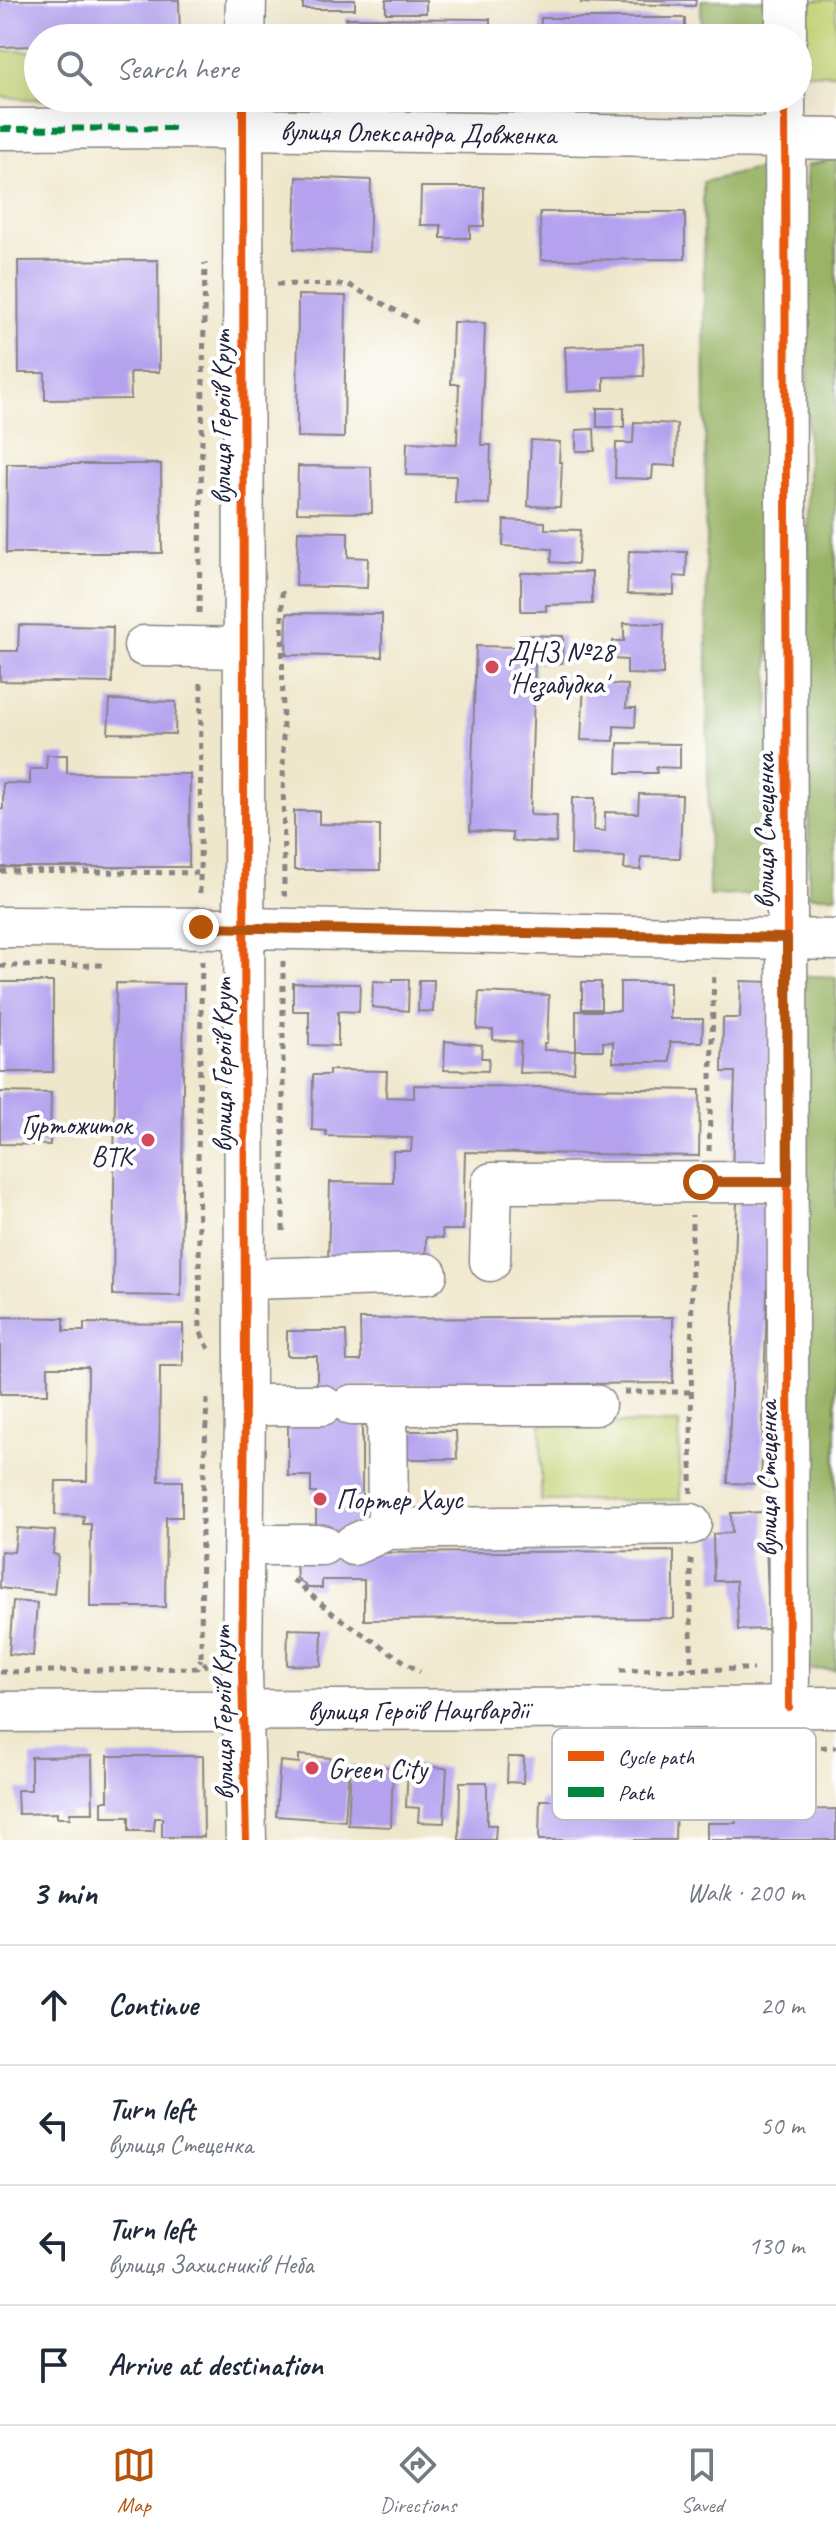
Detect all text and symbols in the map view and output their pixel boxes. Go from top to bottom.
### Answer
search box [24,24,812,112]
icon: search [52,46,96,90]
text: Search here [116,49,238,87]
street label: вулиця Олександра Довженка [280,113,559,152]
street label: вулиця Героїв Крут [204,328,239,504]
place label: ДНЗ №28 'Незабудка' [508,634,617,702]
marker: ДНЗ №28 'Незабудка' [483,658,501,676]
street label: вулиця Стеценка [747,750,782,909]
route end [183,909,219,945]
street label: вулиця Героїв Крут [205,976,240,1152]
place label: Гуртожиток ВТК [22,1107,136,1174]
marker: Гуртожиток ВТК [139,1131,157,1149]
route start [683,1164,719,1200]
street label: вулиця Стеценка [750,1398,785,1557]
place label: Портер Хаус [336,1482,465,1517]
marker: Портер Хаус [311,1490,329,1508]
street label: вулиця Героїв Крут [203,1624,242,1801]
street label: вулиця Героїв Нацгвардії [307,1692,533,1728]
legend [552,1728,816,1820]
text: Cycle path [618,1743,695,1771]
place label: Green City [328,1751,429,1786]
marker: Green City [303,1759,321,1777]
text: Path [618,1779,655,1807]
text: 3 min [32,1871,97,1914]
text: Walk · 200 m [687,1876,804,1909]
icon: ahead [32,1983,76,2027]
text: Continue [108,1986,198,2024]
text: 20 m [760,1989,804,2022]
text: Turn left [108,2090,195,2128]
icon: left [32,2103,76,2147]
text: 50 m [760,2109,804,2142]
text: вулиця Стеценка [108,2128,253,2161]
text: Turn left [108,2210,195,2248]
icon: left [32,2223,76,2267]
text: 130 m [748,2229,804,2262]
text: вулиця Захисників Неба [108,2248,314,2281]
icon: arrive [32,2343,76,2387]
text: Arrive at destination [108,2346,323,2384]
tab: Map [112,2443,156,2519]
tab: Directions [380,2443,456,2519]
tab: Saved [680,2443,724,2519]

